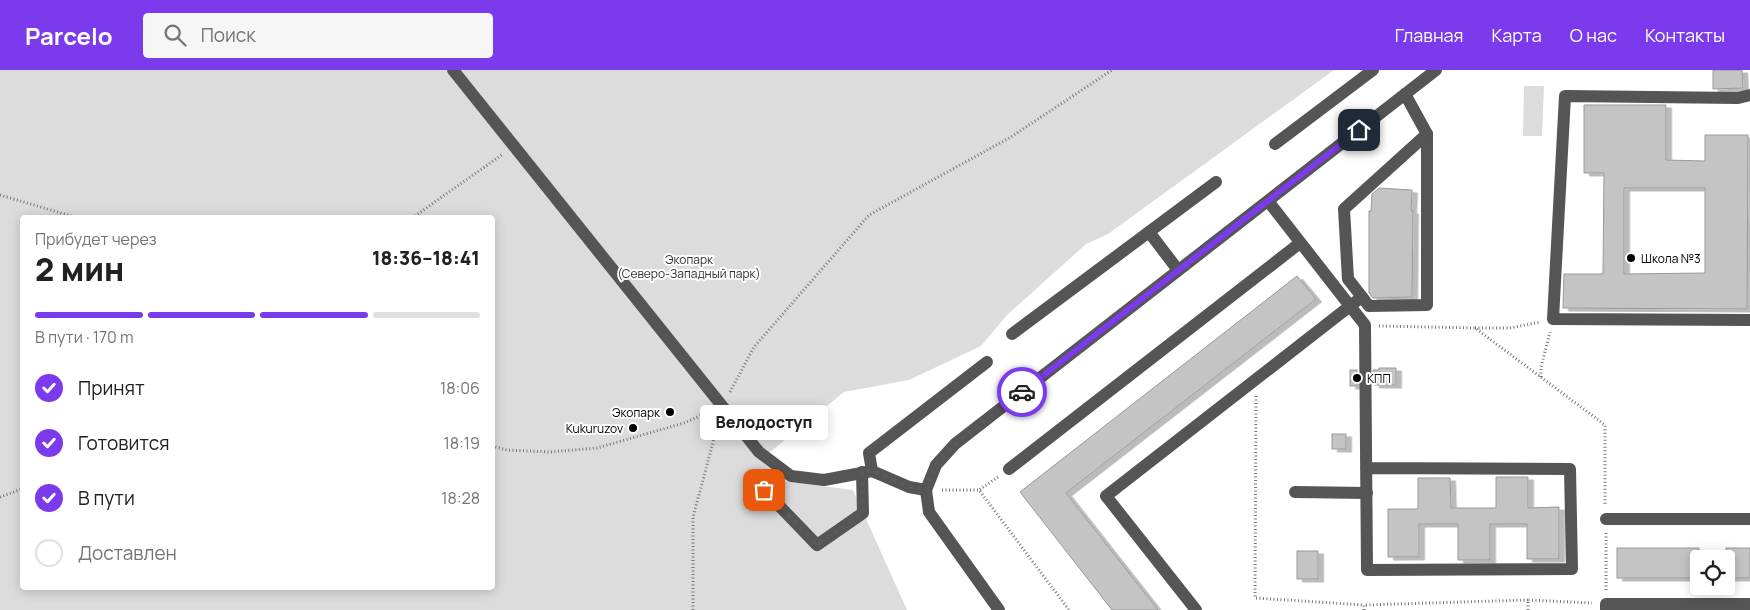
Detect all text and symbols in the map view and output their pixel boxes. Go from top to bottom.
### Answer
search box [143,13,493,58]
text: Parcelo [25,19,113,52]
icon: search [161,21,189,49]
text: Поиск [201,22,256,48]
text: Главная [1395,23,1464,47]
text: Карта [1492,23,1542,47]
text: О нас [1570,23,1617,47]
text: Контакты [1645,23,1725,47]
pin [1338,109,1380,151]
icon: home [1345,116,1373,144]
text: Прибудет через [35,228,157,250]
text: 18:36–18:41 [372,245,480,271]
text: 2 мин [35,247,124,291]
place label: Школа №3 [1641,250,1701,267]
park label: Экопарк (Северо-Западный парк) [617,251,761,282]
marker: Школа №3 [1625,252,1637,264]
text: В пути · 170 m [35,326,134,348]
courier [997,367,1047,417]
place label: КПП [1367,370,1391,387]
marker: КПП [1351,372,1363,384]
icon: check [35,374,63,402]
text: Принят [78,375,145,401]
text: 18:06 [440,377,480,399]
icon: car [1008,378,1036,406]
place label: Экопарк [612,404,661,421]
callout: Велодоступ [700,405,828,440]
marker: Экопарк [664,406,676,418]
text: Велодоступ [716,411,812,433]
place label: Kukuruzov [566,420,623,437]
marker: Kukuruzov [627,422,639,434]
icon: check [35,429,63,457]
text: Готовится [78,430,170,456]
text: 18:19 [444,432,480,454]
pin [743,469,785,511]
icon: bag [750,476,778,504]
icon: check [35,484,63,512]
text: В пути [78,485,135,511]
text: 18:28 [441,487,480,509]
text: Доставлен [78,540,177,566]
map controls [1690,550,1735,595]
button: locate [1690,550,1735,595]

